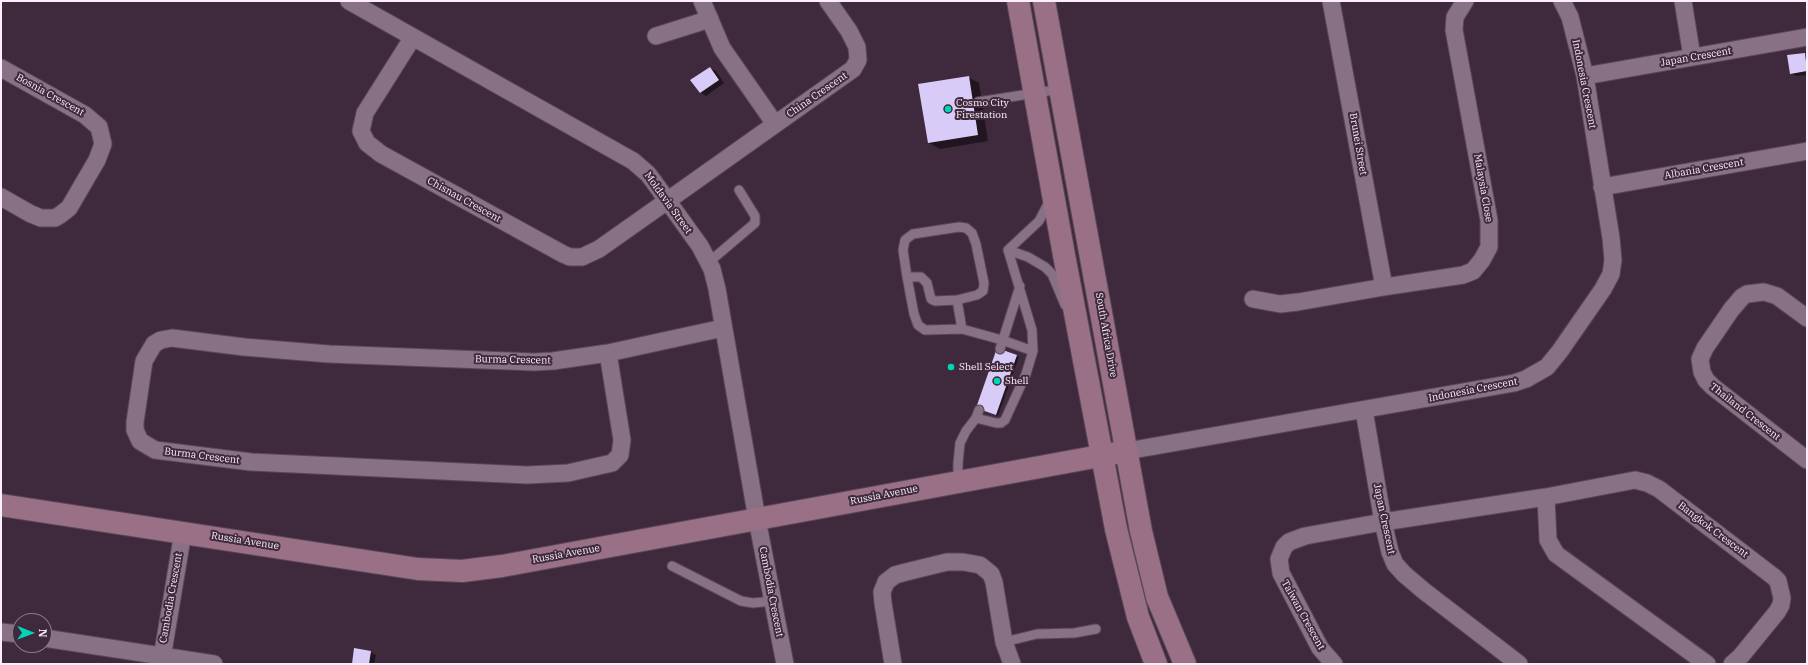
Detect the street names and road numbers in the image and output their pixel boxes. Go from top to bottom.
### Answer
street label: Indonesia Crescent [1569,38,1599,130]
street label: Japan Crescent [1660,45,1732,69]
street label: China Crescent [784,70,850,120]
street label: Bosnia Crescent [14,71,86,119]
street label: Brunei Street [1347,112,1369,176]
street label: Malaysia Close [1471,153,1495,223]
street label: Albania Crescent [1664,156,1744,182]
street label: Moldavia Street [642,170,694,236]
street label: Chisnau Crescent [425,175,503,225]
street label: South Africa Drive [1093,292,1119,378]
street label: Burma Crescent [475,353,551,367]
street label: Indonesia Crescent [1427,375,1519,405]
street label: Thailand Crescent [1707,381,1783,443]
street label: Burma Crescent [164,445,240,467]
street label: Russia Avenue [849,483,919,507]
street label: Japan Crescent [1371,483,1397,555]
street label: Bangkok Crescent [1676,500,1750,560]
street label: Russia Avenue [210,530,280,552]
street label: Russia Avenue [531,542,601,566]
street label: Cambodia Crescent [756,546,786,638]
street label: Cambodia Crescent [157,552,185,644]
street label: Taiwan Crescent [1279,578,1327,652]

